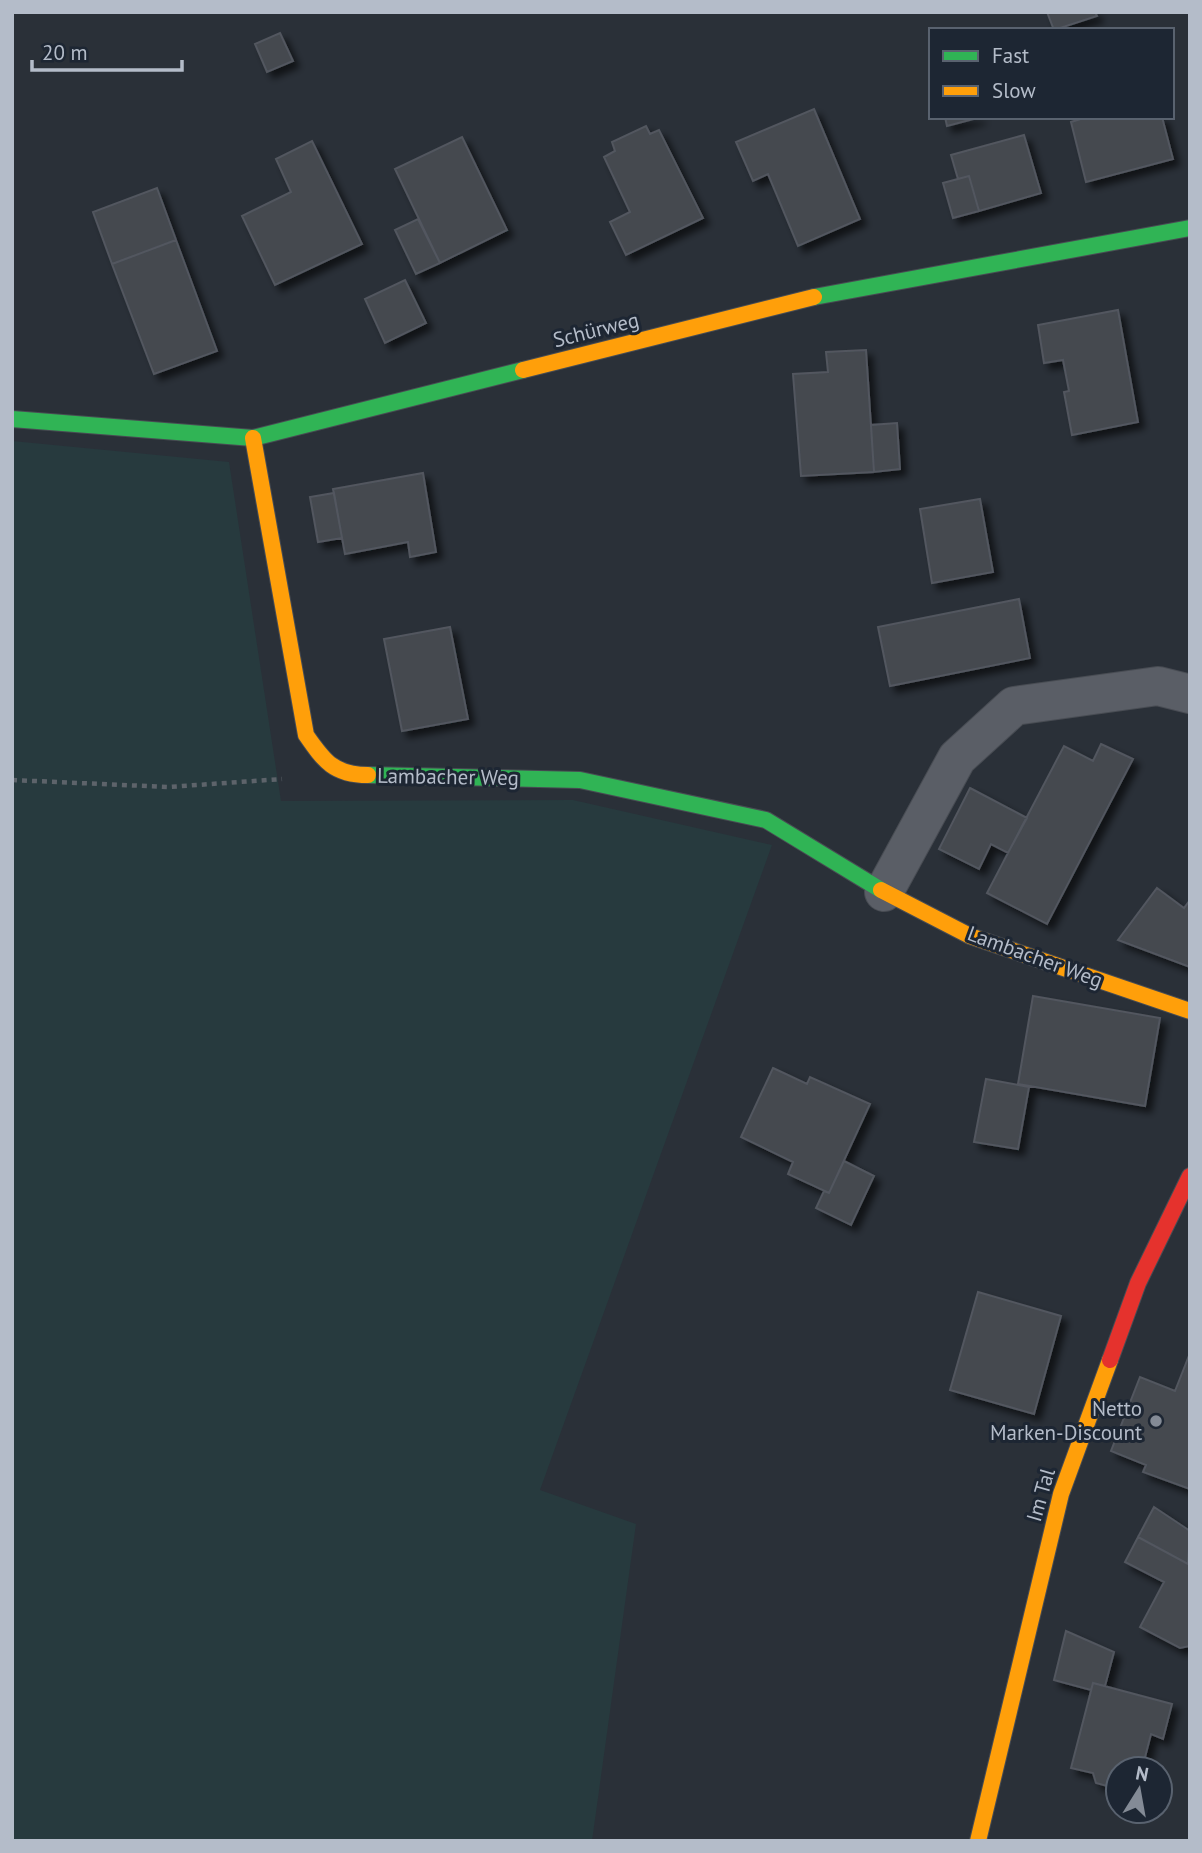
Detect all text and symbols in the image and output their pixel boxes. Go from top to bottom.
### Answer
scale bar [32,28,182,72]
legend [929,28,1174,119]
text: 20 m [42,39,88,66]
text: Fast [992,42,1029,69]
text: Slow [992,77,1036,104]
street label: Schürweg [550,306,642,353]
street label: Lambacher Weg [377,762,519,791]
street label: Lambacher Weg [964,920,1106,993]
place label: Netto Marken-Discount [990,1395,1142,1446]
marker: Netto Marken-Discount [1148,1413,1164,1429]
street label: Im Tal [1020,1465,1061,1525]
north arrow [1104,1755,1174,1825]
text: N [1134,1760,1151,1786]

